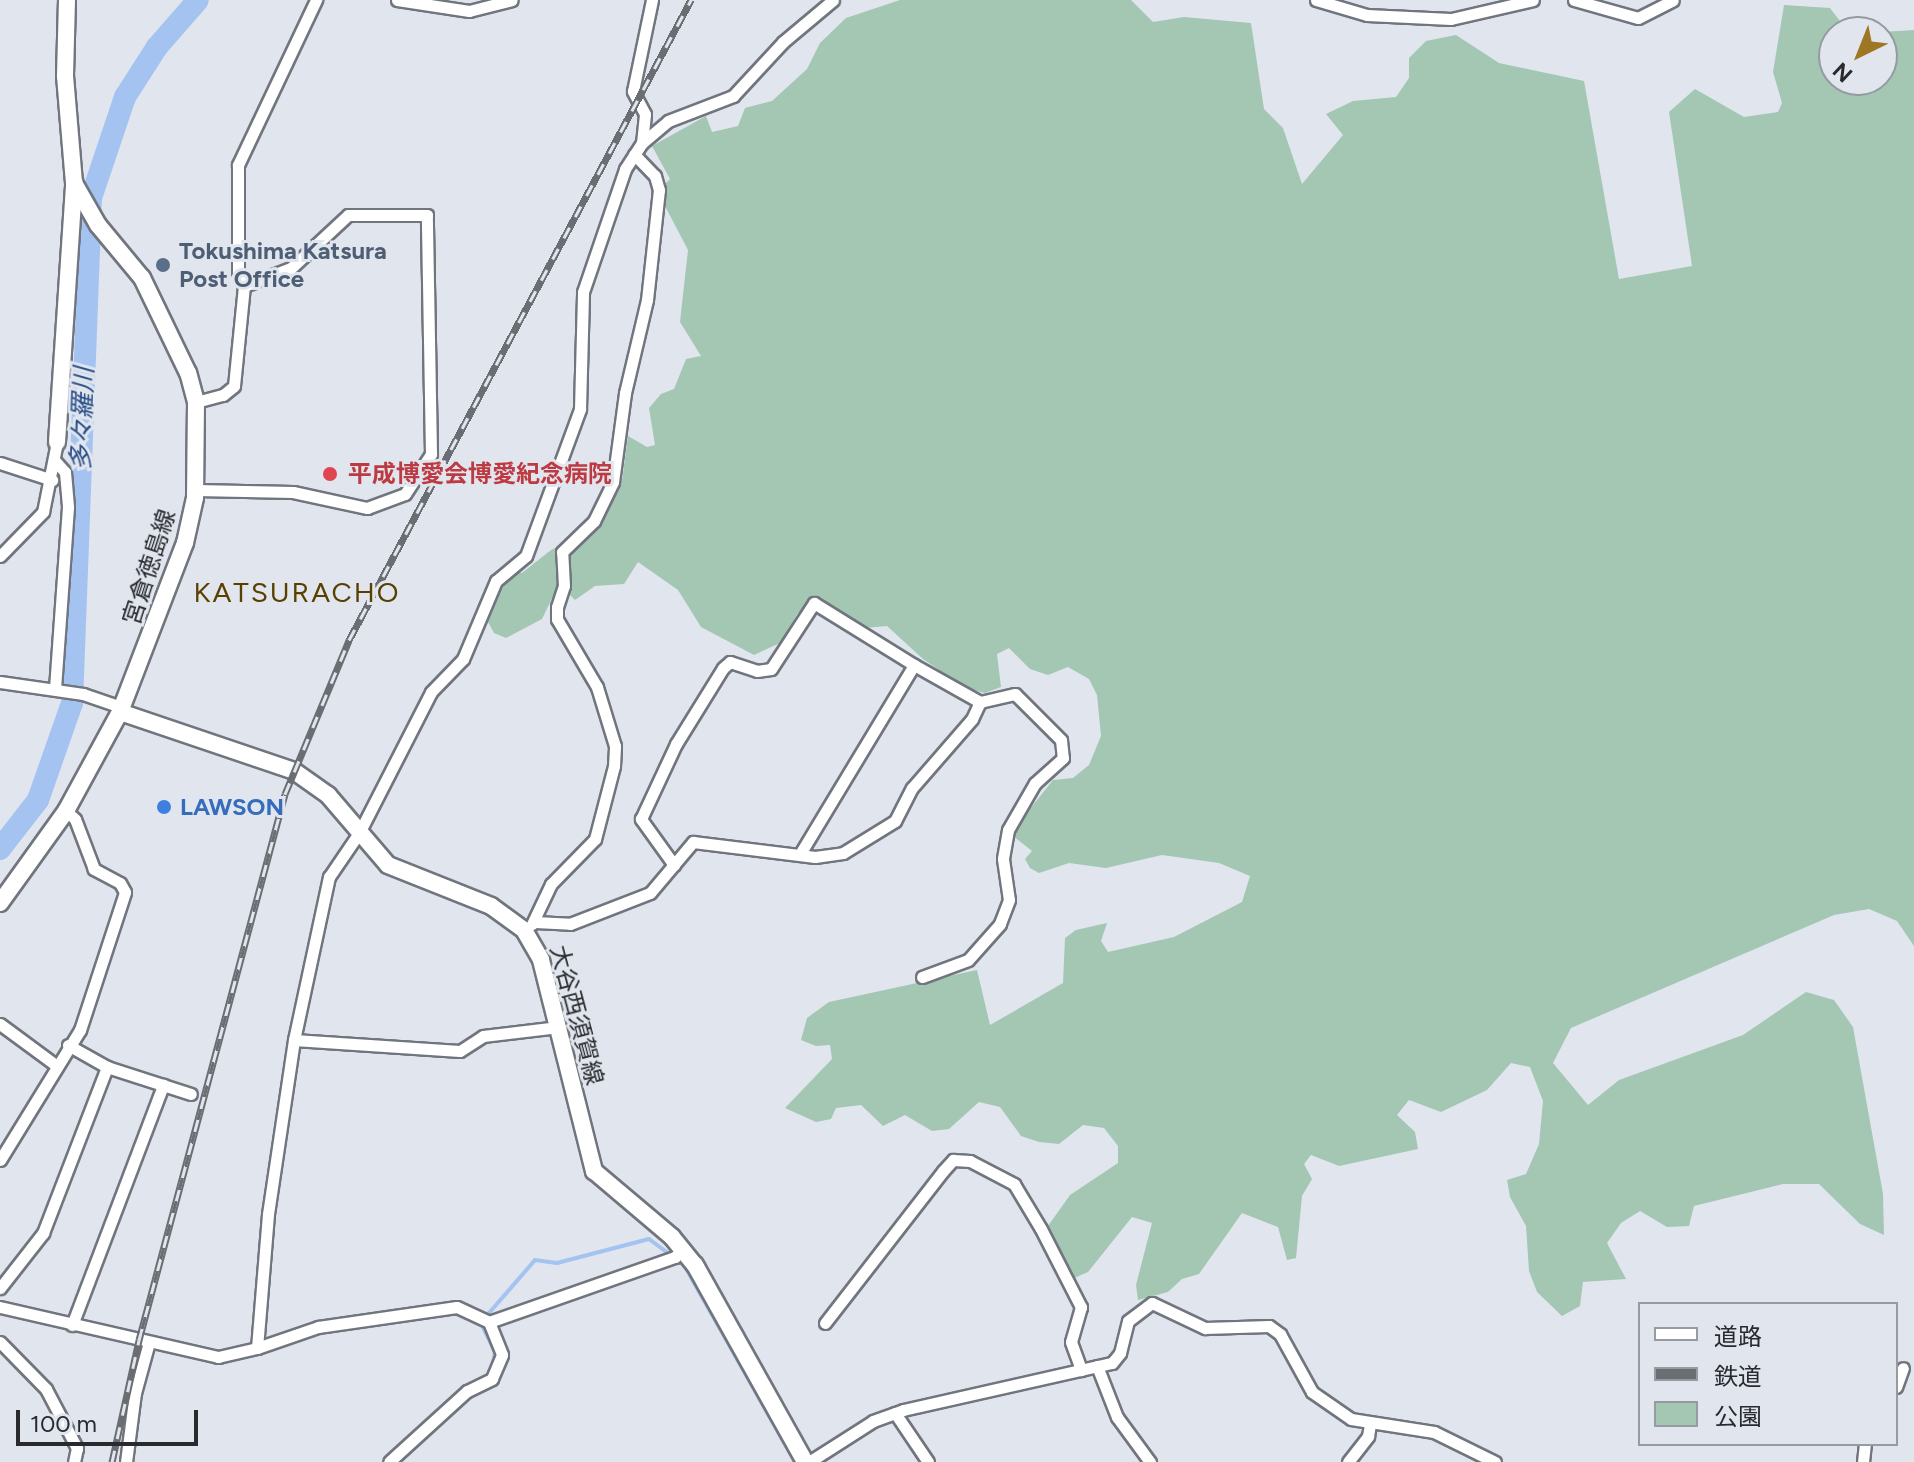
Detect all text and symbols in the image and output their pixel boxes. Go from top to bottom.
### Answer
north arrow [1818,16,1898,96]
text: N [1827,57,1858,88]
place label: Tokushima Katsura Post Office [179,237,387,293]
marker: Tokushima Katsura Post Office [154,256,172,274]
water label: 多々羅川 [66,366,100,472]
place label: 平成博愛会博愛紀念病院 [348,460,612,488]
marker: 平成博愛会博愛紀念病院 [319,463,341,485]
street label: 宮倉徳島線 [117,505,181,629]
district label: KATSURACHO [194,575,400,609]
place label: LAWSON [180,793,284,821]
marker: LAWSON [155,798,173,816]
street label: 大谷西須賀線 [544,942,610,1088]
legend [1638,1302,1898,1446]
text: 道路 [1714,1322,1762,1351]
text: 鉄道 [1714,1362,1762,1391]
scale bar [20,1394,202,1444]
text: 公園 [1714,1402,1762,1431]
text: 100 m [30,1409,97,1438]

